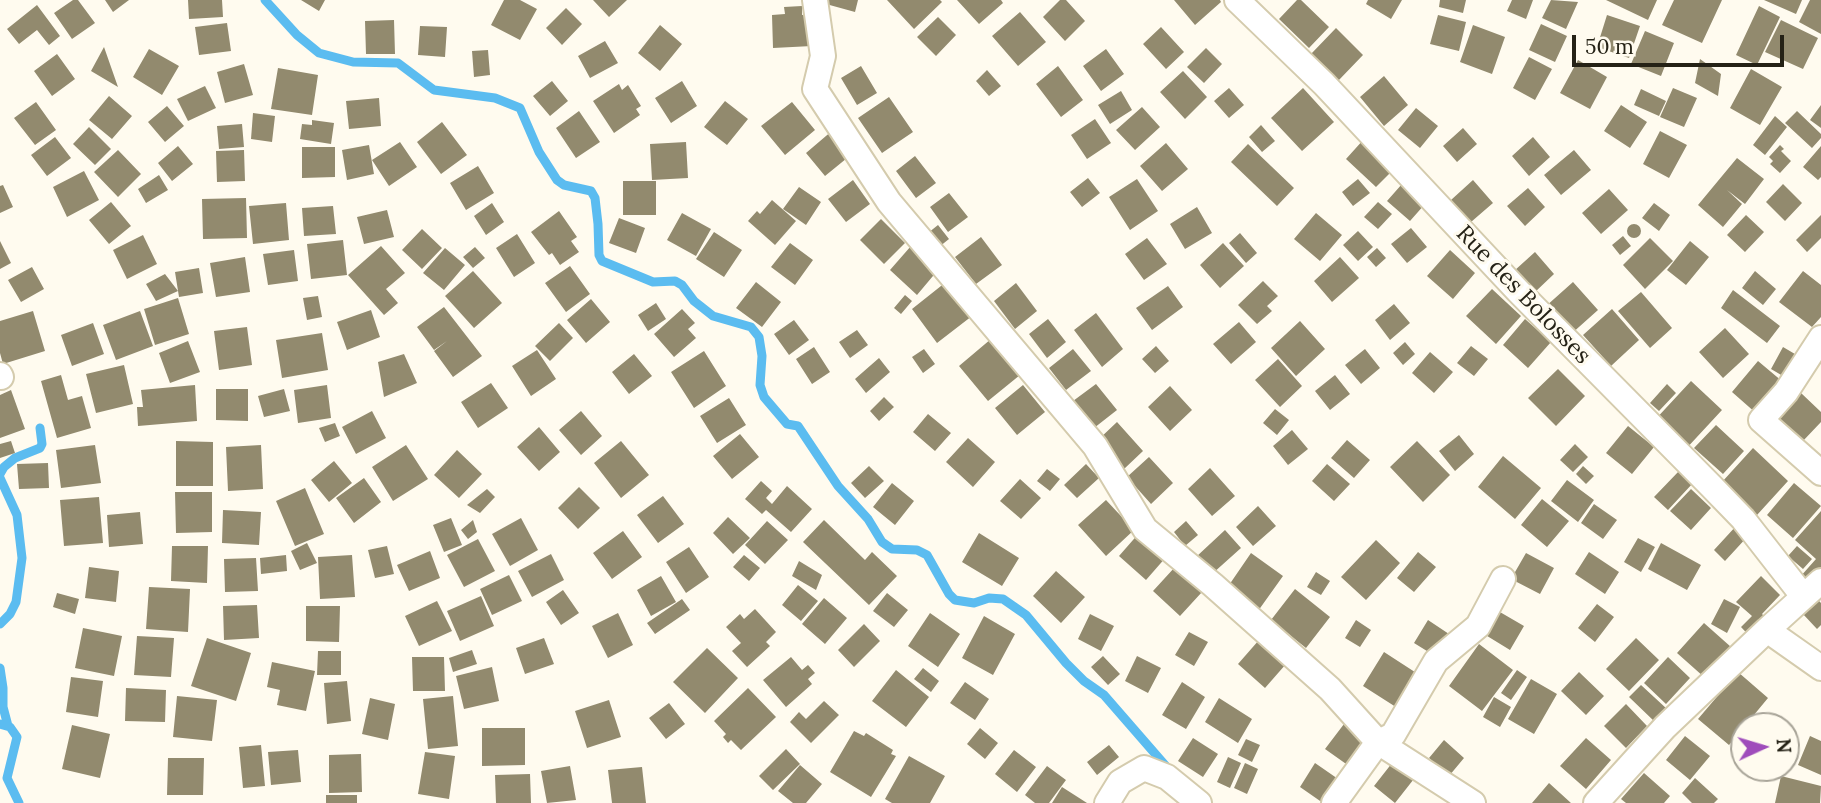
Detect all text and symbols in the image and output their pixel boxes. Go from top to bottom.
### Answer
scale bar [1576,21,1788,65]
text: 50 m [1585,33,1634,60]
street label: Rue des Bolosses [1450,220,1596,370]
north arrow [1730,712,1800,782]
text: N [1771,738,1796,754]

